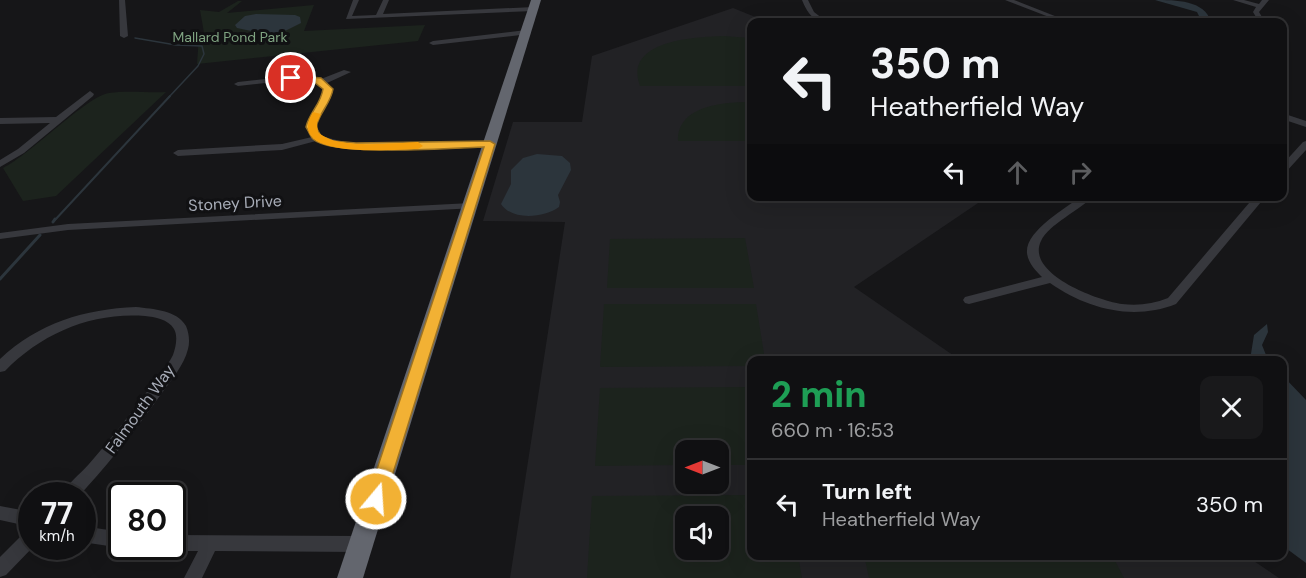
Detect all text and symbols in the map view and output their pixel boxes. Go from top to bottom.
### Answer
park label: Mallard Pond Park [173,28,287,46]
text: 350 m [870,36,1000,91]
icon: left [771,42,849,120]
pin [265,52,316,103]
icon: arrive [274,61,307,94]
text: Heatherfield Way [870,89,1084,124]
icon: left [938,156,971,189]
icon: ahead [1001,156,1034,189]
icon: right [1064,156,1097,189]
street label: Stoney Drive [188,190,282,216]
street label: Falmouth Way [101,360,179,458]
text: 2 min [771,371,867,418]
button: close [1200,376,1263,439]
text: 660 m · 16:53 [771,417,894,443]
north arrow [675,440,729,494]
map controls [675,440,729,560]
position arrow [344,467,408,531]
text: Turn left [822,477,912,506]
speed limit sign: 80 [108,482,186,560]
icon: left [771,488,804,521]
text: 350 m [1196,490,1263,519]
text: 77 [41,494,73,533]
button: sound [675,506,729,560]
text: Heatherfield Way [822,506,981,532]
text: km/h [39,526,75,546]

